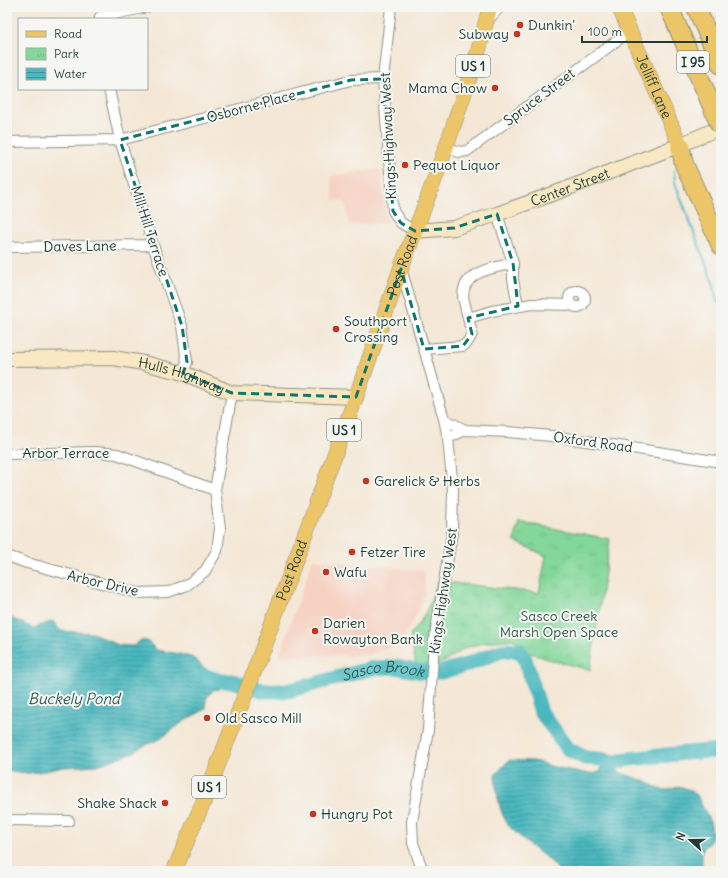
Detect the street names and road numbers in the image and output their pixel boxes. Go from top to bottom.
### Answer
road number: I 95 [677,51,709,73]
street label: Jelliff Lane [632,52,676,121]
road number: US 1 [456,55,490,77]
street label: Spruce Street [500,64,578,130]
street label: Kings Highway West [376,72,400,200]
street label: Osborne Place [205,85,297,127]
street label: Center Street [528,164,612,210]
street label: Mill Hill Terrace [127,183,173,279]
street label: Post Road [383,233,422,298]
street label: Daves Lane [43,236,117,256]
street label: Hulls Highway [137,353,228,398]
road number: US 1 [327,419,361,441]
street label: Oxford Road [552,428,634,456]
street label: Arbor Terrace [23,444,109,462]
street label: Kings Highway West [425,526,461,655]
street label: Post Road [272,537,311,603]
street label: Arbor Drive [66,566,140,600]
road number: US 1 [192,776,226,798]

